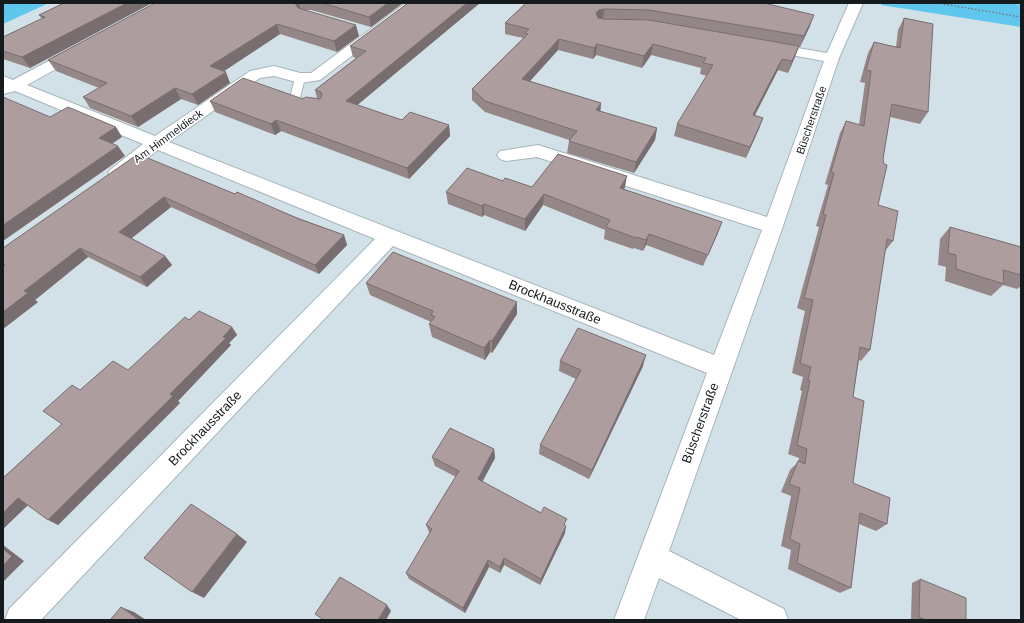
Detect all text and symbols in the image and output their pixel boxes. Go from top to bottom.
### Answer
street label: Büscherstraße [794,84,828,156]
street label: Am Himmeldieck [131,107,205,165]
street label: Brockhausstraße [507,277,603,327]
street label: Büscherstraße [678,381,722,465]
street label: Brockhausstraße [165,387,245,469]

